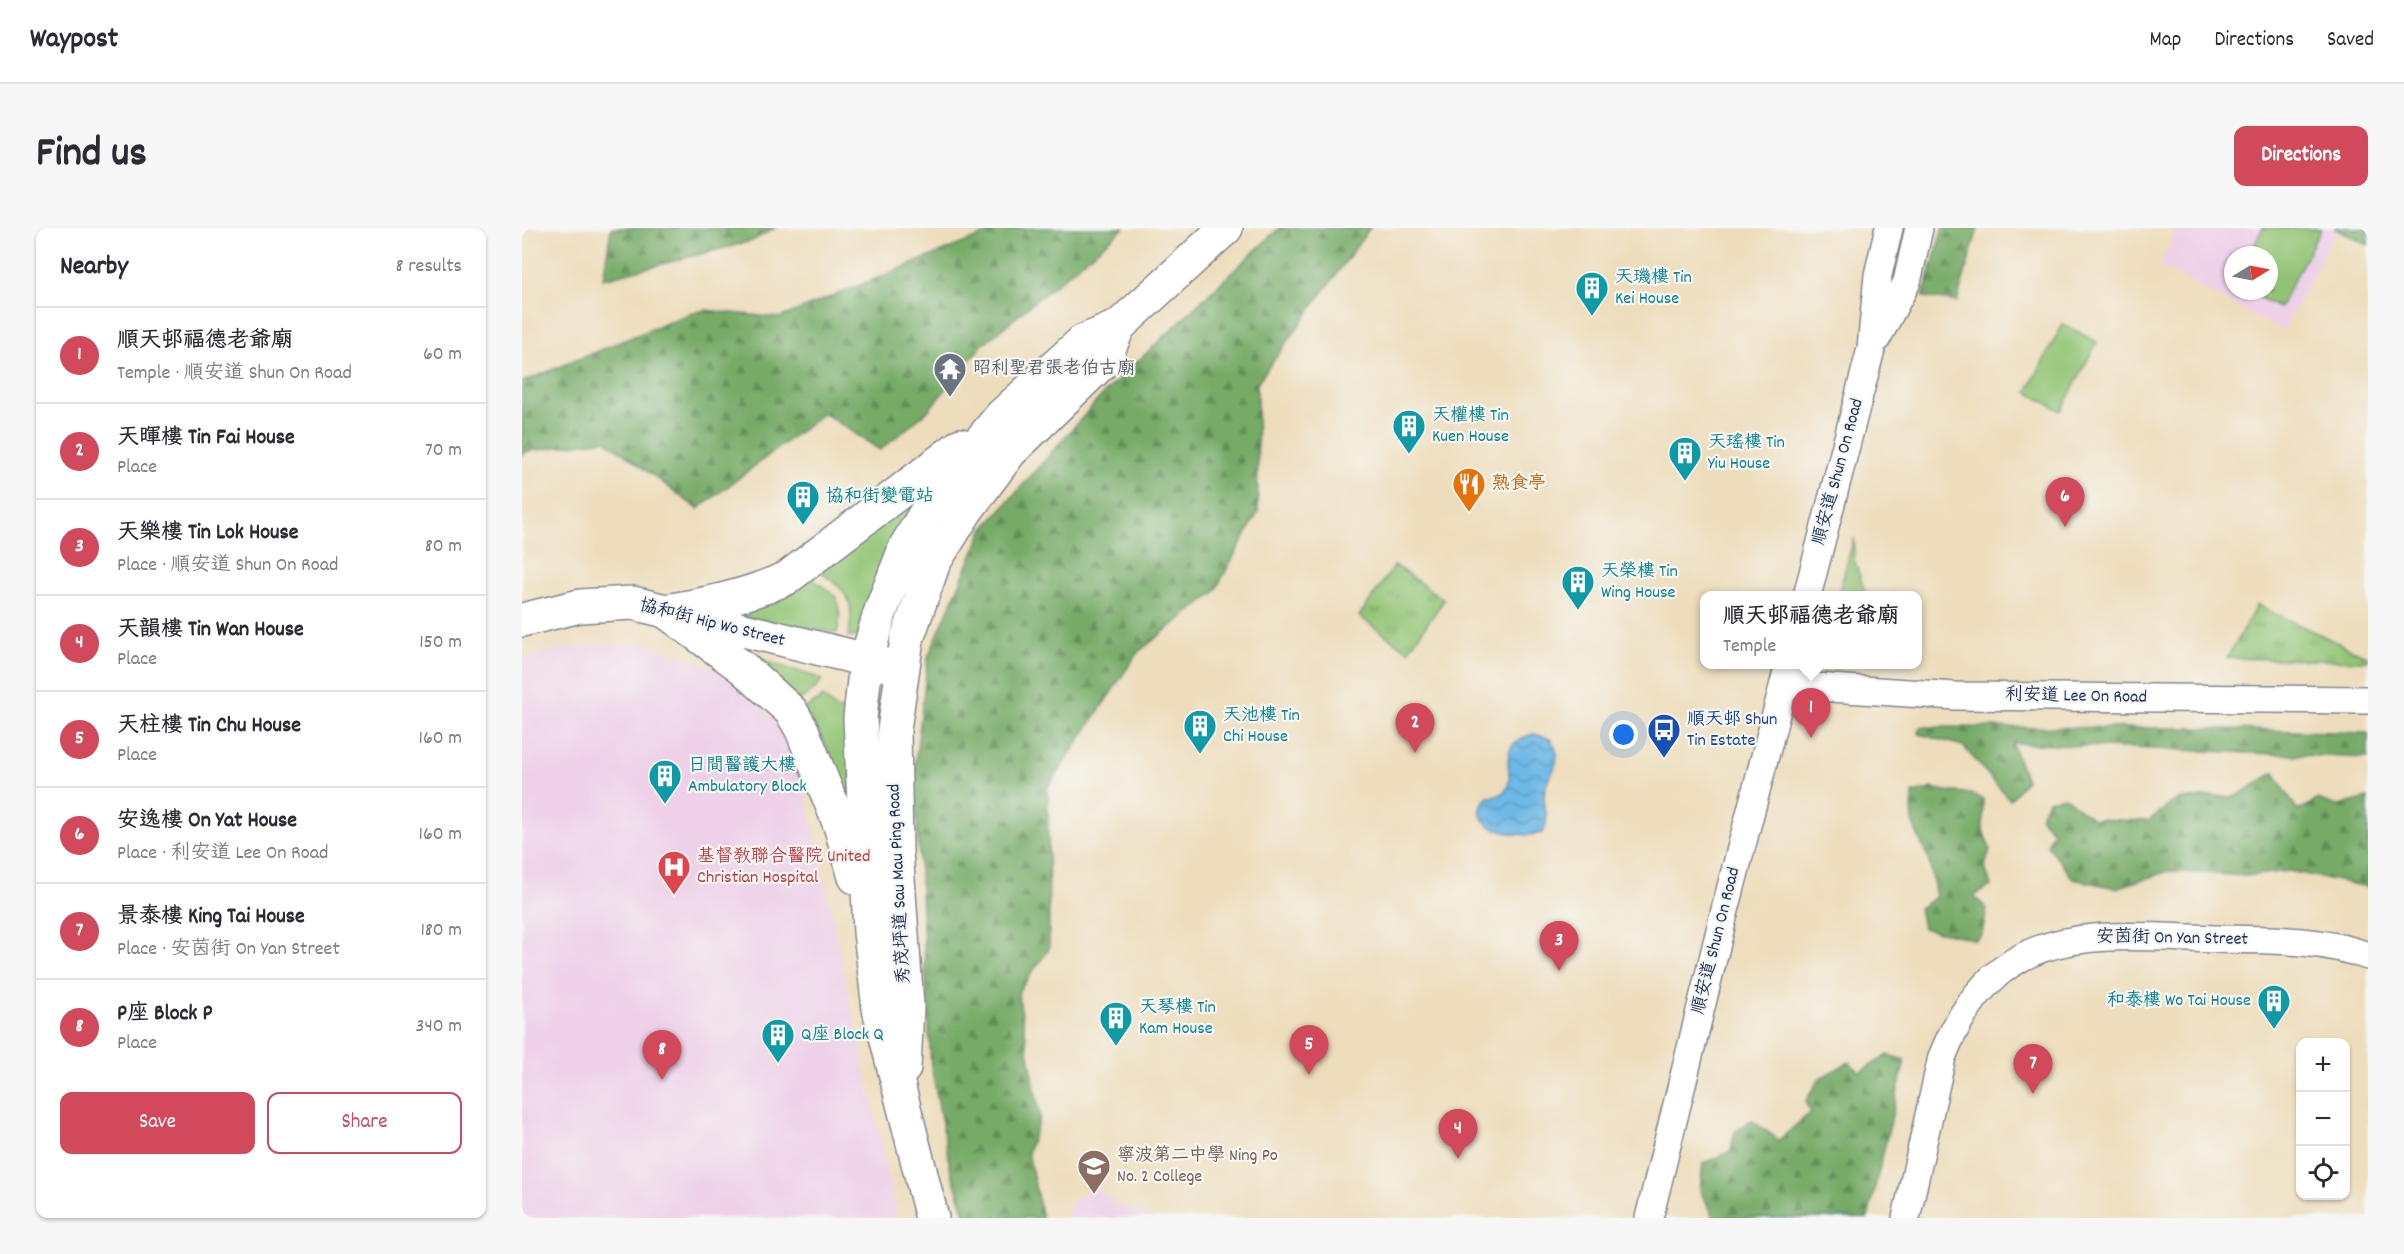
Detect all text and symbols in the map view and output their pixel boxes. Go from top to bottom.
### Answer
text: Waypost [30,21,118,61]
text: Map [2150,26,2181,56]
text: Directions [2214,26,2294,56]
text: Saved [2327,26,2374,56]
text: Find us [36,126,147,186]
button: Directions [2234,126,2368,186]
north arrow [2224,246,2278,300]
text: Nearby [60,249,128,286]
text: 8 results [396,253,462,281]
place label: 天璣樓 Tin Kei House [1615,266,1692,312]
building icon: 天璣樓 Tin Kei House [1574,270,1610,317]
text: 順天邨福德老爺廟 [117,326,293,357]
text: 1 [77,341,82,369]
text: 60 m [423,341,462,369]
temple icon: 昭利聖君張老伯古廟 [932,351,968,398]
place label: 昭利聖君張老伯古廟 [973,357,1135,382]
text: Temple · 順安道 Shun On Road [117,360,352,388]
street label: 順安道 Shun On Road [1807,396,1871,548]
place label: 天權樓 Tin Kuen House [1432,404,1509,450]
building icon: 天權樓 Tin Kuen House [1391,408,1427,455]
text: 天暉樓 Tin Fai House [117,423,295,454]
place label: 天瑤樓 Tin Yiu House [1708,431,1785,477]
building icon: 天瑤樓 Tin Yiu House [1667,435,1703,482]
text: 2 [75,437,84,465]
text: 70 m [425,437,462,465]
text: Place [117,454,157,482]
restaurant icon: 熟食亭 [1451,466,1487,513]
place label: 熟食亭 [1492,472,1546,497]
pin: 6 [2046,478,2084,527]
building icon: 協和街變電站 [785,479,821,526]
place label: 協和街變電站 [826,485,934,510]
text: 天樂樓 Tin Lok House [117,518,298,549]
text: 3 [75,533,84,561]
text: 80 m [425,533,462,561]
text: Place · 順安道 Shun On Road [117,552,339,580]
place label: 天榮樓 Tin Wing House [1601,560,1678,606]
building icon: 天榮樓 Tin Wing House [1560,564,1596,611]
popup [1700,591,1922,669]
street label: 協和街 Hip Wo Street [637,594,788,654]
text: 順天邨福德老爺廟 [1723,602,1899,633]
text: 天韻樓 Tin Wan House [117,615,304,646]
text: 4 [75,629,84,657]
text: 150 m [419,629,462,657]
text: Temple [1723,633,1776,661]
text: Place [117,646,157,674]
street label: 利安道 Lee On Road [2005,683,2147,711]
pin: 1 [1792,688,1830,738]
place label: 天池樓 Tin Chi House [1223,704,1300,750]
pin: 2 [1396,704,1434,753]
building icon: 天池樓 Tin Chi House [1182,708,1218,755]
place label: 順天邨 Shun Tin Estate [1687,708,1777,754]
text: 天柱樓 Tin Chu House [117,711,301,742]
bus stop icon: 順天邨 Shun Tin Estate [1646,712,1682,759]
your location [1609,720,1638,749]
text: 5 [75,725,84,753]
text: 160 m [419,725,462,753]
text: Place [117,742,157,770]
place label: 日間醫護大樓 Ambulatory Block [688,754,807,800]
building icon: 日間醫護大樓 Ambulatory Block [647,758,683,805]
street label: 秀茂坪道 Sau Mau Ping Road [882,783,918,985]
text: 安逸樓 On Yat House [117,806,297,837]
text: 6 [75,821,84,849]
text: 160 m [419,821,462,849]
text: Place · 利安道 Lee On Road [117,840,328,868]
place label: 基督教聯合醫院 United Christian Hospital [697,845,870,891]
hospital icon: 基督教聯合醫院 United Christian Hospital [656,849,692,896]
street label: 順安道 Shun On Road [1687,865,1747,1017]
text: 景泰樓 King Tai House [117,902,305,933]
text: 7 [76,917,83,945]
text: 180 m [420,917,462,945]
pin: 3 [1540,922,1578,971]
street label: 安茵街 On Yan Street [2096,925,2249,953]
text: Place · 安茵街 On Yan Street [117,936,340,964]
building icon: 和泰樓 Wo Tai House [2256,983,2292,1030]
place label: 和泰樓 Wo Tai House [2107,989,2251,1014]
place label: 天琴樓 Tin Kam House [1139,996,1216,1042]
text: P座 Block P [117,999,212,1030]
building icon: 天琴樓 Tin Kam House [1098,1000,1134,1047]
text: 8 [75,1013,84,1041]
text: 340 m [416,1013,462,1041]
building icon: Q座 Block Q [760,1017,796,1064]
place label: Q座 Block Q [801,1023,884,1048]
pin: 5 [1290,1026,1328,1075]
text: Place [117,1030,157,1058]
pin: 8 [642,1030,682,1080]
map controls [2296,1038,2350,1200]
button: + [2296,1038,2350,1092]
pin: 7 [2014,1044,2052,1094]
button: Save [60,1092,255,1154]
button: Share [267,1092,462,1154]
button: − [2296,1092,2350,1146]
pin: 4 [1438,1110,1478,1159]
place label: 寧波第二中學 Ning Po No. 2 College [1117,1144,1278,1190]
button: locate [2296,1146,2350,1200]
school or university icon: 寧波第二中學 Ning Po No. 2 College [1076,1148,1112,1195]

